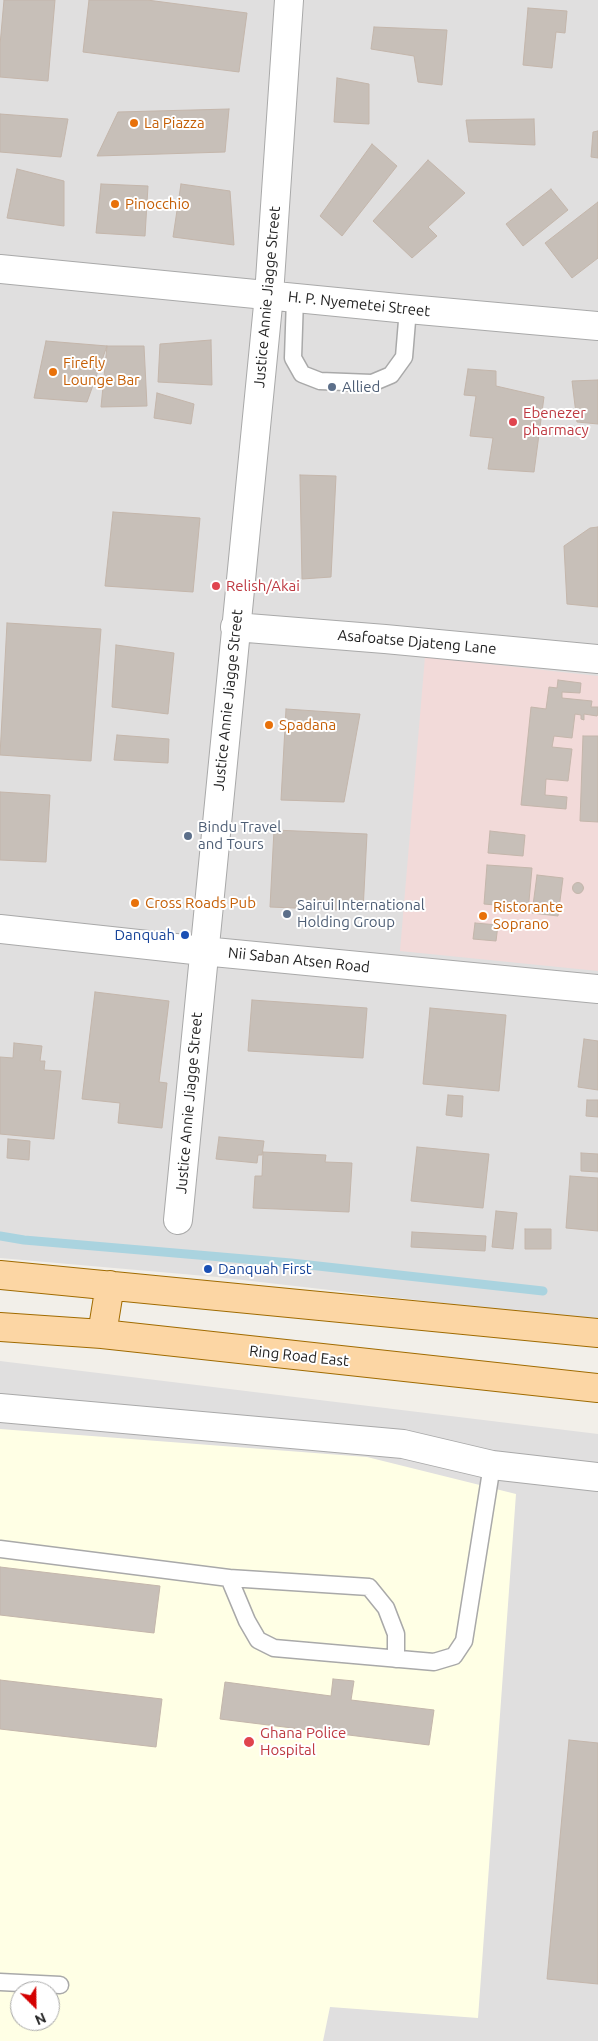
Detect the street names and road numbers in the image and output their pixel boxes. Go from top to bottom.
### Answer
street label: Justice Annie Jiagge Street [250,205,284,389]
street label: H. P. Nyemetei Street [287,288,431,320]
street label: Justice Annie Jiagge Street [210,608,246,792]
street label: Asafoatse Djateng Lane [337,626,497,658]
street label: Nii Saban Atsen Road [227,944,371,976]
street label: Justice Annie Jiagge Street [172,1011,206,1195]
street label: Ring Road East [248,1342,350,1370]

